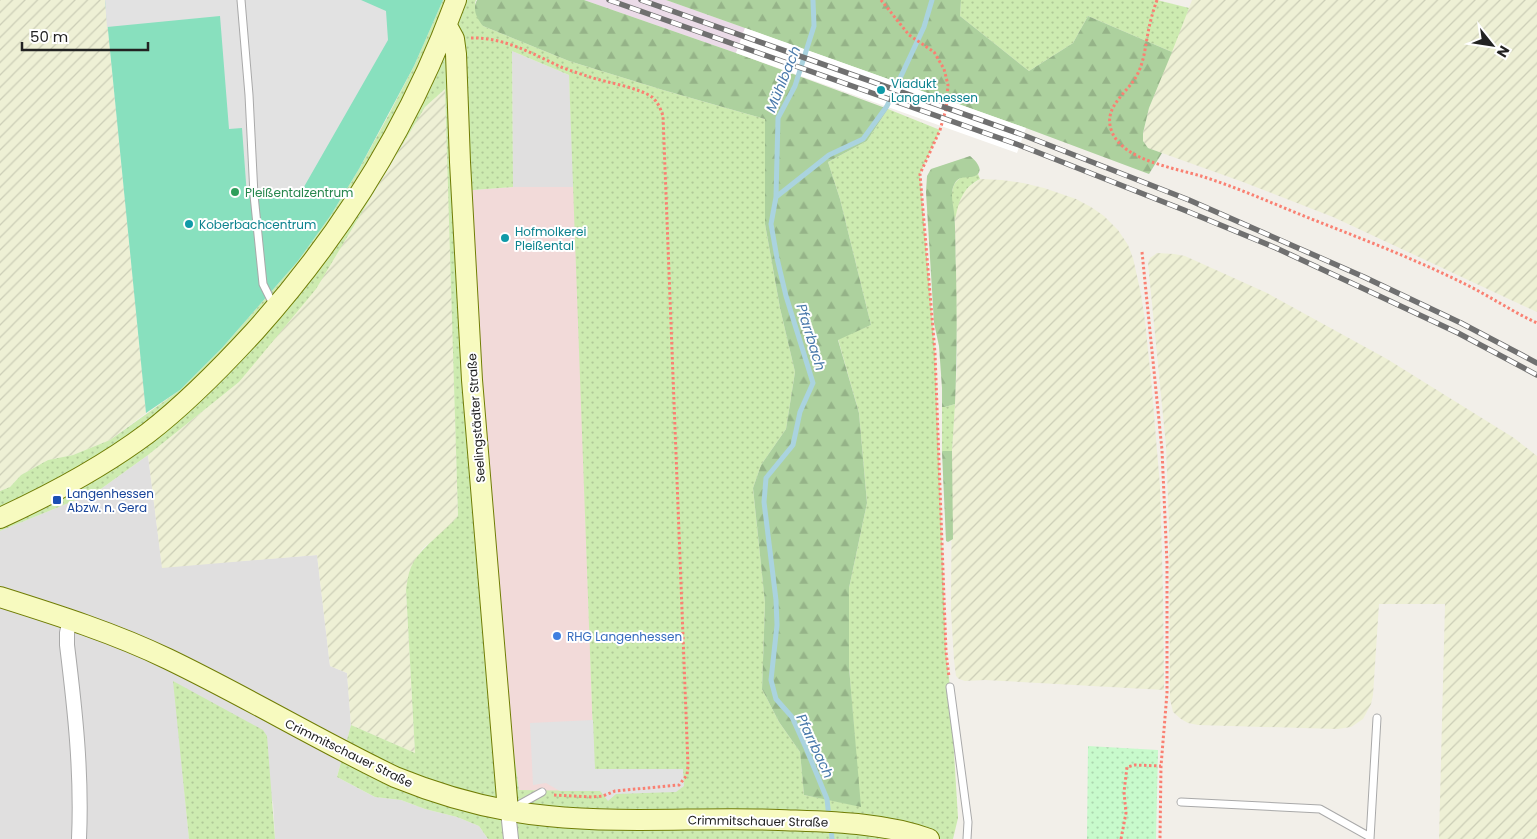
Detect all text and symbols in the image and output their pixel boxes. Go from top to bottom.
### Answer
scale bar [22,20,149,52]
north arrow [1467,20,1517,70]
text: 50 m [30,26,68,47]
text: N [1492,42,1515,61]
water label: Mühlbach [761,43,805,115]
place label: Viadukt Langenhessen [891,75,978,106]
marker: Viadukt Langenhessen [875,84,887,96]
place label: Pleißentalzentrum [245,184,353,201]
marker: Pleißentalzentrum [229,186,241,198]
place label: Koberbachcentrum [199,216,316,233]
marker: Koberbachcentrum [183,218,195,230]
place label: Hofmolkerei Pleißental [515,223,586,254]
marker: Hofmolkerei Pleißental [499,232,511,244]
water label: Pfarrbach [791,301,831,373]
street label: Seelingstädter Straße [463,353,489,483]
place label: Langenhessen Abzw. n. Gera [67,485,154,516]
marker: Langenhessen Abzw. n. Gera [51,494,63,506]
place label: RHG Langenhessen [567,628,682,645]
marker: RHG Langenhessen [551,630,563,642]
water label: Pfarrbach [791,710,839,782]
street label: Crimmitschauer Straße [282,715,416,791]
street label: Crimmitschauer Straße [688,811,828,831]

